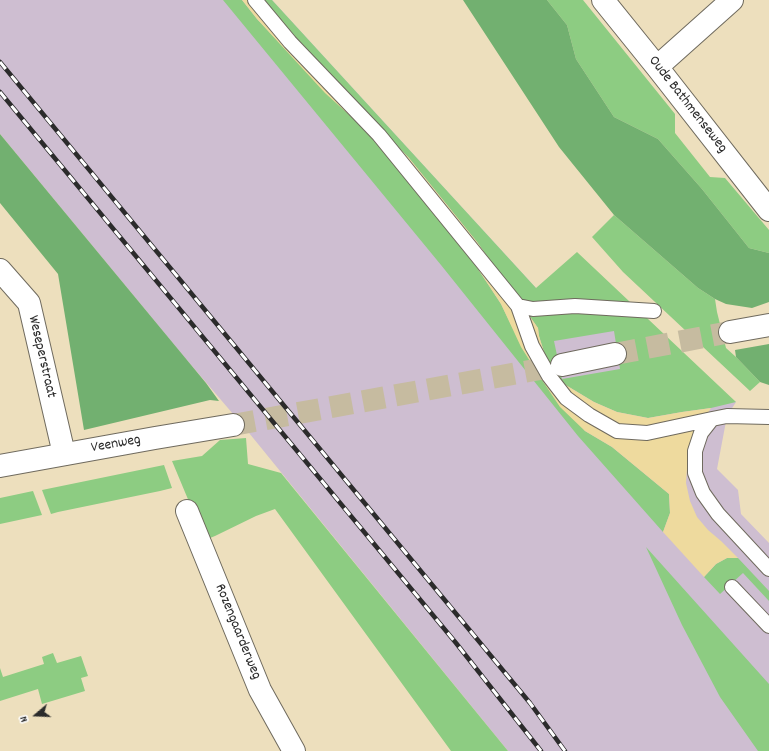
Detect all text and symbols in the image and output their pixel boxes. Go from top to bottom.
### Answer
street label: Oude Bathmenseweg [643,53,731,157]
street label: Weseperstraat [23,314,59,400]
street label: Veenweg [90,432,142,458]
street label: Rozengaarderweg [210,582,264,682]
north arrow [16,695,56,735]
text: N [16,714,33,724]

